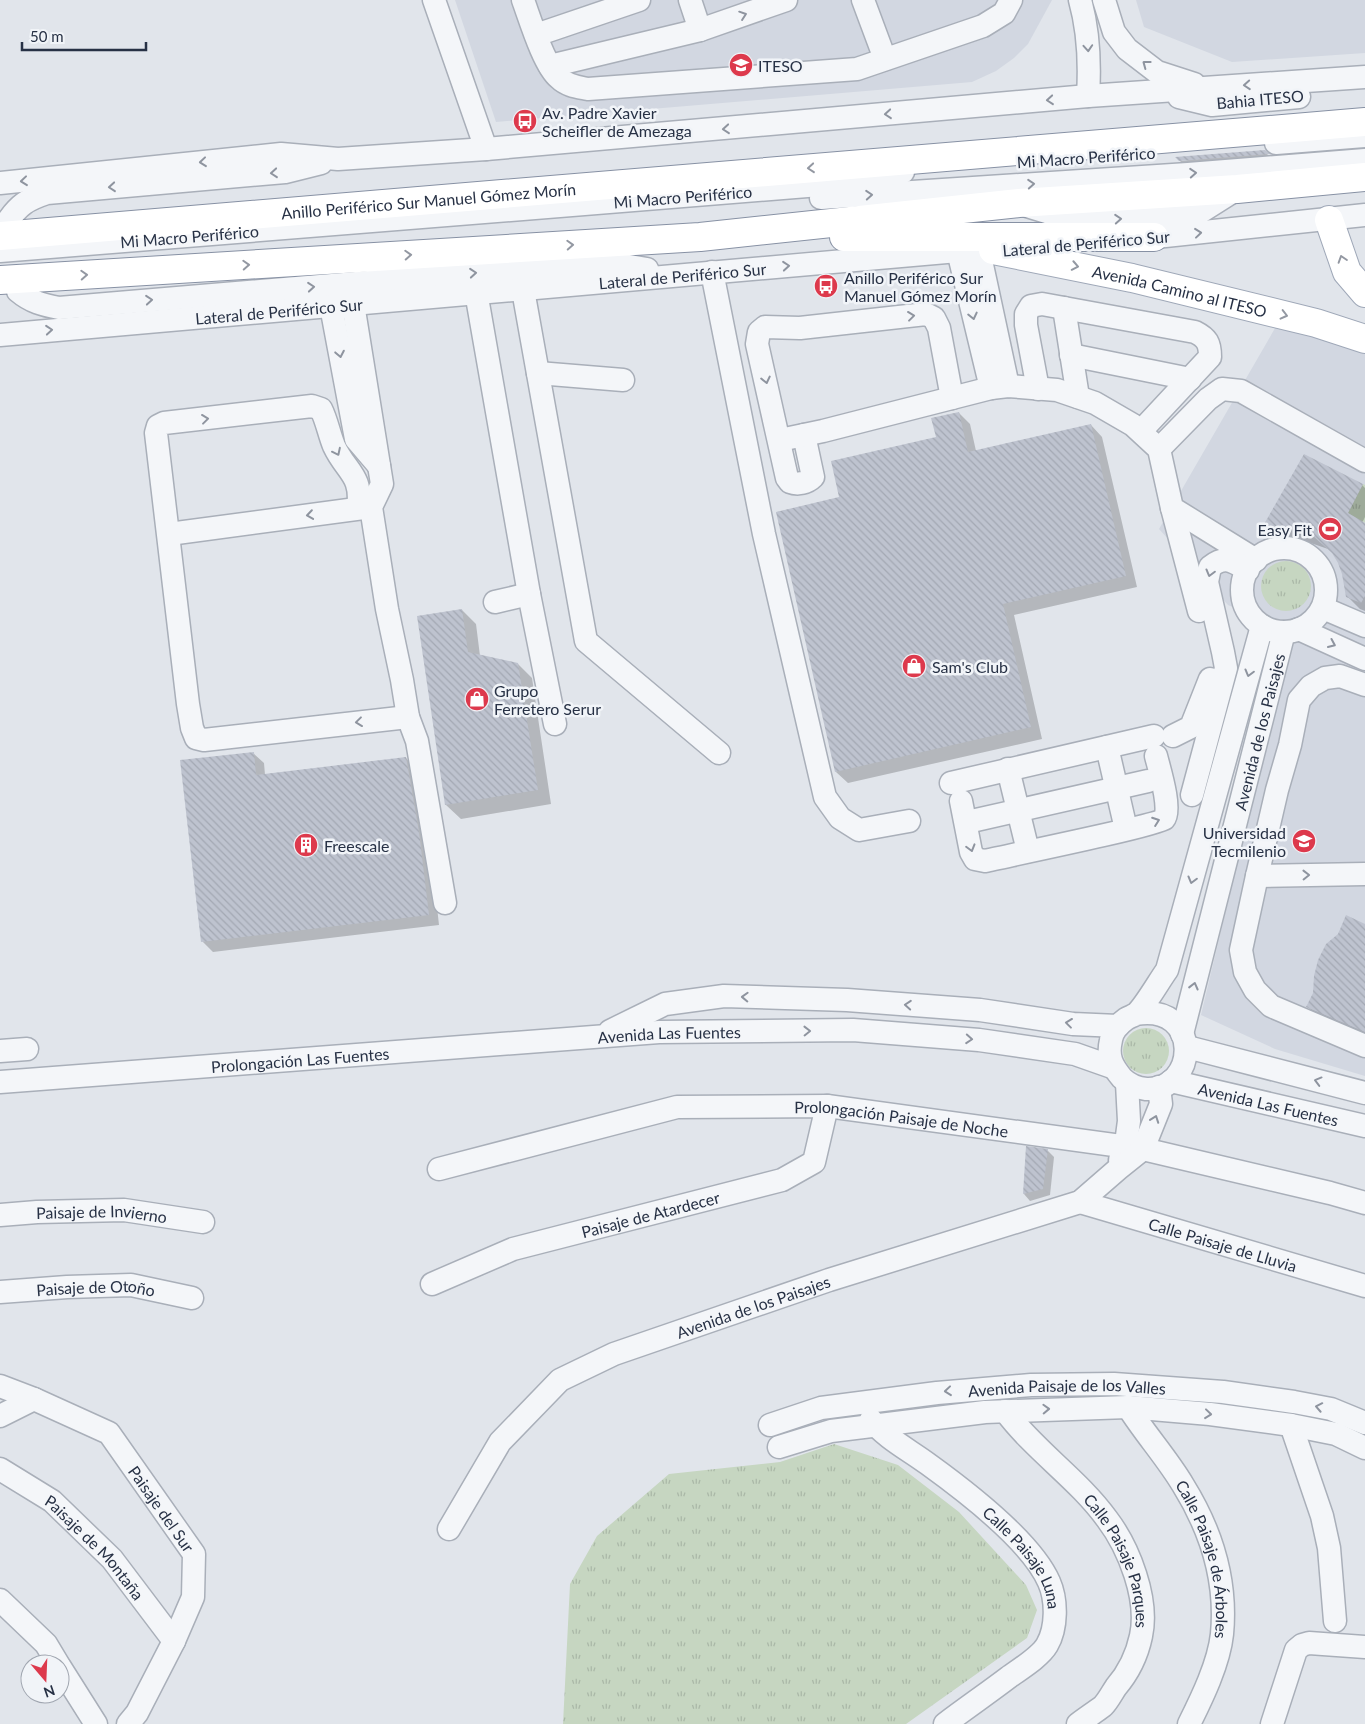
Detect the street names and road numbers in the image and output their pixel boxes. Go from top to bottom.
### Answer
street label: Bahia ITESO [1216,86,1305,112]
street label: Mi Macro Periférico [1016,143,1156,171]
street label: Anillo Periférico Sur Manuel Gómez Morín [280,178,577,222]
street label: Mi Macro Periférico [613,181,753,211]
street label: Mi Macro Periférico [119,221,259,251]
street label: Lateral de Periférico Sur [1002,226,1171,260]
street label: Lateral de Periférico Sur [598,258,767,292]
street label: Avenida Camino al ITESO [1091,261,1269,320]
street label: Lateral de Periférico Sur [194,294,364,327]
street label: Avenida de los Paisajes [1230,651,1288,812]
street label: Avenida Las Fuentes [597,1022,741,1046]
street label: Prolongación Las Fuentes [210,1043,390,1075]
street label: Avenida Las Fuentes [1196,1078,1341,1129]
street label: Prolongación Paisaje de Noche [794,1096,1010,1140]
street label: Paisaje de Atardecer [579,1187,722,1241]
street label: Paisaje de Invierno [36,1200,169,1226]
street label: Calle Paisaje de Lluvia [1146,1213,1299,1275]
street label: Avenida de los Paisajes [674,1271,832,1341]
street label: Paisaje de Otoño [35,1275,157,1299]
street label: Avenida Paisaje de los Valles [967,1374,1167,1400]
street label: Paisaje del Sur [125,1462,199,1555]
street label: Calle Paisaje de Árboles [1173,1476,1232,1640]
street label: Calle Paisaje Parques [1081,1489,1152,1629]
street label: Paisaje de Montaña [42,1490,149,1603]
street label: Calle Paisaje Luna [980,1502,1064,1610]

